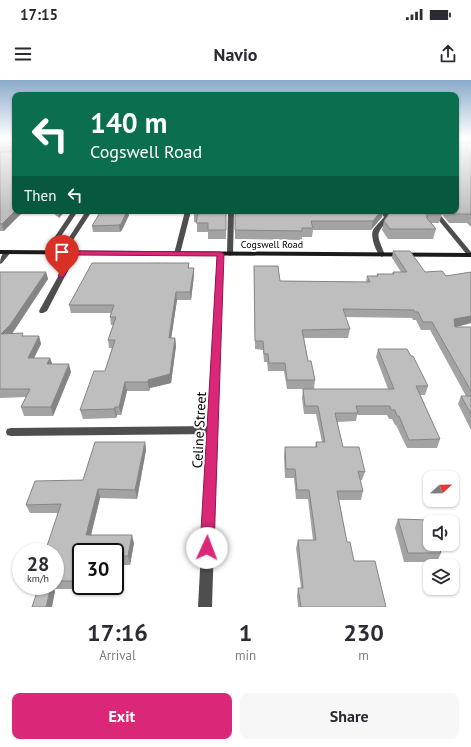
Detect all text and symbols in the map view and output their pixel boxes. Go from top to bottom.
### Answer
text: 17:15 [20,5,58,24]
icon: menu [12,43,34,65]
text: Navio [214,43,257,66]
icon: share [437,43,459,65]
text: 140 m [90,104,167,141]
icon: left [24,108,76,160]
text: Cogswell Road [90,140,202,163]
icon: left [64,184,86,206]
text: Then [24,186,56,205]
pin [45,235,79,276]
street label: Cogswell Road [241,238,303,251]
icon: arrive [51,241,73,263]
street label: Celine Street [188,391,210,469]
north arrow [423,471,459,507]
map controls [423,471,459,595]
button: sound [423,515,459,551]
position arrow [186,527,228,569]
speed limit sign: 30 [72,543,124,595]
text: 28 [27,551,49,577]
button: layers [423,559,459,595]
text: km/h [27,572,49,585]
text: 17:16 [87,617,148,648]
text: 1 [239,617,252,648]
text: 230 [343,617,384,648]
text: Arrival [99,647,136,664]
text: min [235,647,256,664]
text: m [358,647,369,664]
button: Exit [12,693,232,739]
button: Share [240,693,459,739]

